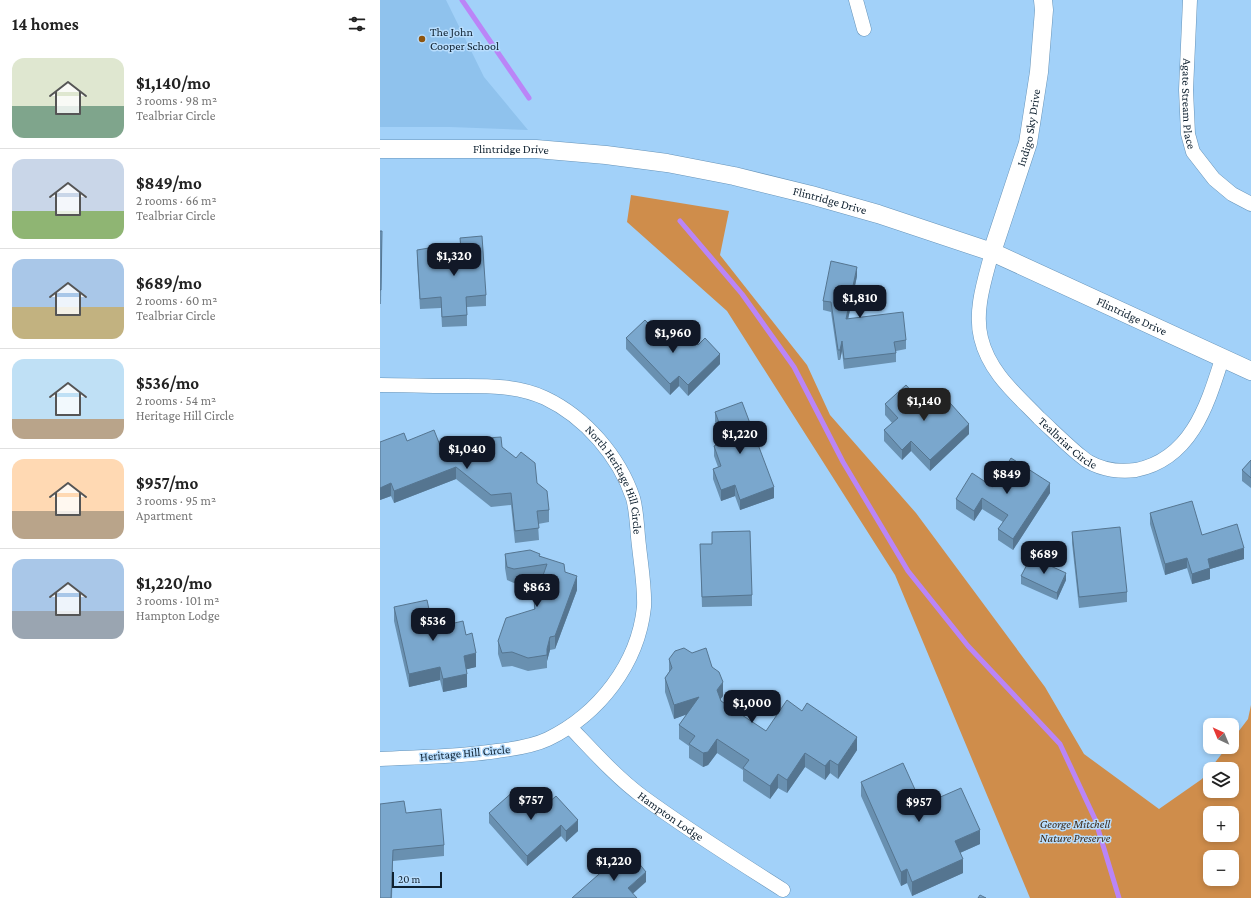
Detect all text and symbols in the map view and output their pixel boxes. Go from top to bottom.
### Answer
icon: filters [346,13,368,35]
text: 14 homes [12,15,79,34]
place label: The John Cooper School [430,25,499,53]
marker: The John Cooper School [417,34,427,44]
street label: Agate Stream Place [1179,58,1199,151]
icon: home [44,74,92,122]
text: $1,140/mo [136,74,211,93]
street label: Indigo Sky Drive [1014,88,1043,168]
text: 3 rooms · 98 m² [136,93,217,108]
text: Tealbriar Circle [136,108,215,123]
street label: Flintridge Drive [473,142,549,157]
text: $849/mo [136,174,202,193]
icon: home [44,175,92,223]
street label: Flintridge Drive [792,184,868,217]
text: 2 rooms · 66 m² [136,193,217,208]
text: Tealbriar Circle [136,208,215,223]
pin: $1,320 [421,243,487,277]
text: $1,320 [436,248,472,263]
text: $689/mo [136,274,202,293]
icon: home [44,275,92,323]
pin: $1,810 [827,285,893,319]
text: $1,810 [842,290,878,305]
text: 2 rooms · 60 m² [136,293,217,308]
street label: Flintridge Drive [1094,294,1169,338]
text: Tealbriar Circle [136,308,215,323]
pin: $1,960 [640,320,706,354]
text: $1,960 [654,325,692,340]
text: $536/mo [136,374,199,393]
icon: home [44,375,92,423]
pin: $1,140 [891,388,957,422]
text: 2 rooms · 54 m² [136,393,216,408]
text: $1,140 [907,393,941,408]
text: Heritage Hill Circle [136,408,234,423]
street label: Tealbriar Circle [1035,414,1099,472]
pin: $1,220 [707,421,773,455]
street label: North Heritage Hill Circle [582,422,645,535]
text: $1,220 [722,426,758,441]
pin: $1,040 [434,436,500,470]
text: $1,040 [448,441,486,456]
pin: $849 [983,461,1031,495]
text: $849 [993,466,1021,481]
text: $957/mo [136,474,198,493]
icon: home [44,475,92,523]
text: 3 rooms · 95 m² [136,493,216,508]
text: Apartment [136,508,193,523]
pin: $689 [1020,541,1068,575]
text: $689 [1030,546,1058,561]
text: $1,220/mo [136,574,212,593]
pin: $863 [513,574,561,608]
icon: home [44,575,92,623]
text: $863 [523,579,551,594]
text: 3 rooms · 101 m² [136,593,219,608]
text: Hampton Lodge [136,608,220,623]
pin: $536 [409,608,457,642]
text: $536 [420,613,446,628]
pin: $1,000 [719,690,785,724]
text: $1,000 [733,695,771,710]
north arrow [1203,718,1239,754]
map controls [1203,718,1239,886]
street label: Heritage Hill Circle [419,742,511,764]
button: layers [1203,762,1239,798]
pin: $757 [507,787,555,821]
street label: Hampton Lodge [635,788,706,844]
pin: $957 [895,789,943,823]
text: $757 [519,792,543,807]
text: $957 [906,794,932,809]
button: + [1203,806,1239,842]
park label: George Mitchell Nature Preserve [1040,817,1111,845]
pin: $1,220 [581,848,647,882]
button: − [1203,850,1239,886]
text: $1,220 [596,853,632,868]
scale bar [392,870,442,889]
text: 20 m [398,873,420,885]

